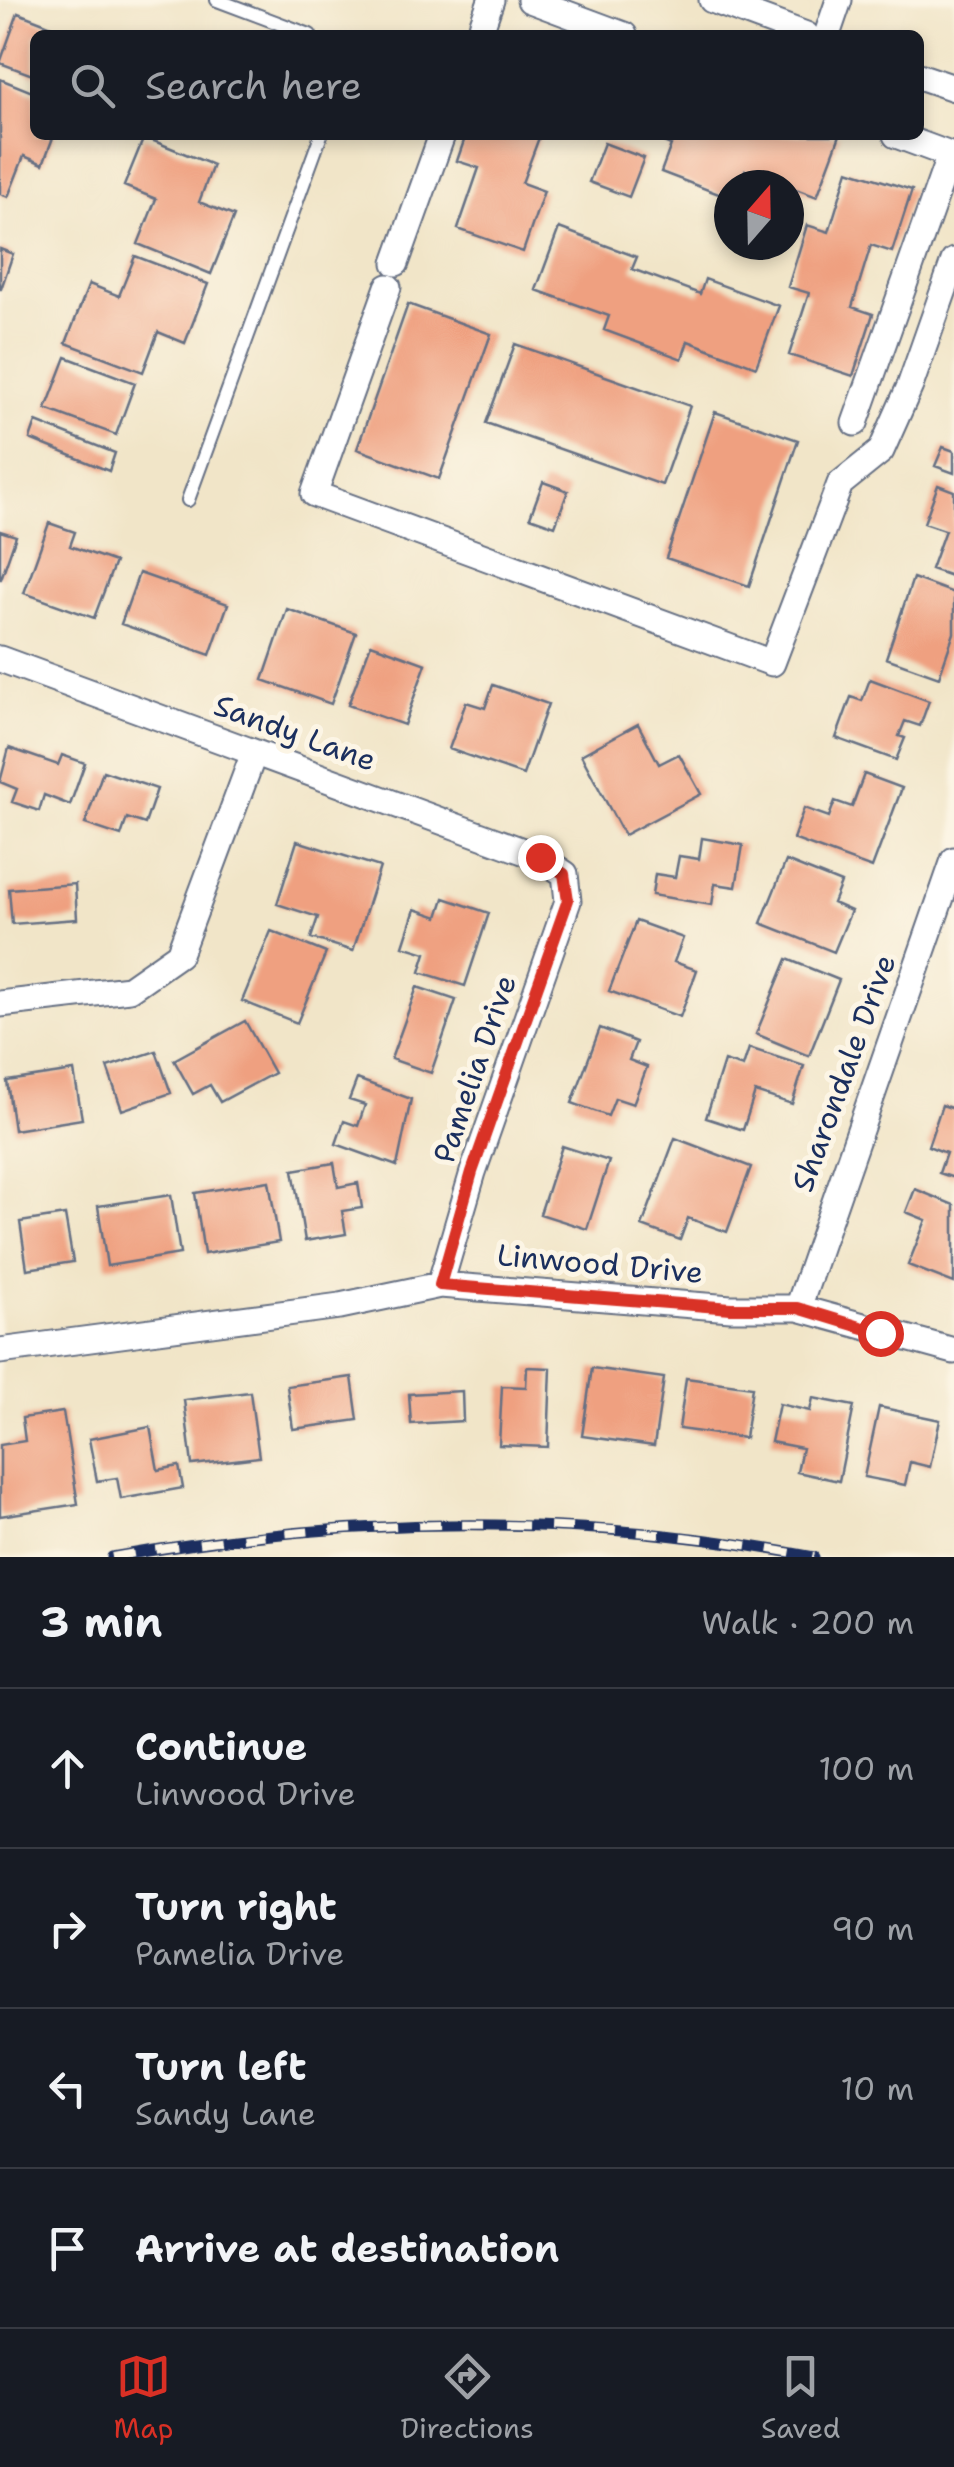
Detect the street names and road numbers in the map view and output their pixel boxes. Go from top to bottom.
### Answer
street label: Sandy Lane [209,684,382,781]
street label: Sharondale Drive [782,949,905,1197]
street label: Pamelia Drive [423,969,526,1168]
street label: Linwood Drive [495,1234,705,1293]

